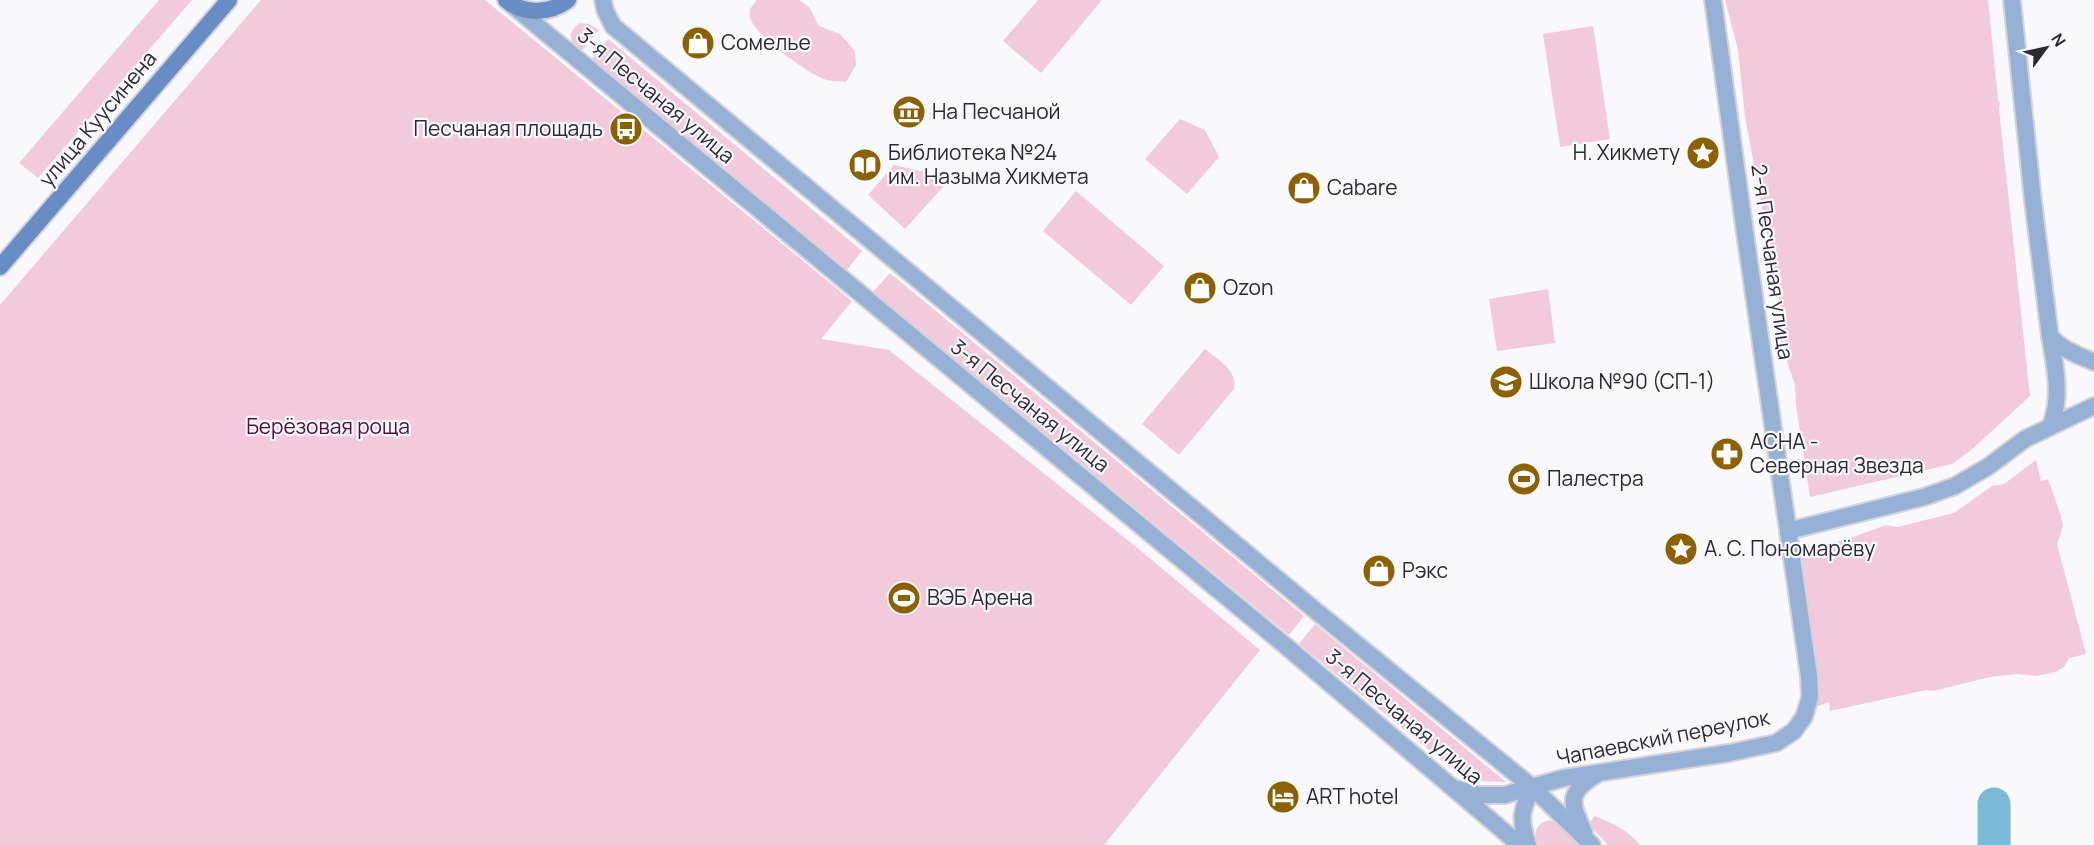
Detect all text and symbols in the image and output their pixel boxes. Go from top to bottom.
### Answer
north arrow [2016,18,2076,78]
street label: 3-я Песчаная улица [572,21,741,169]
shop icon: Сомелье [680,25,716,61]
place label: Сомелье [721,28,811,56]
text: N [2046,29,2071,51]
street label: улица Куусинена [32,45,162,192]
museum icon: На Песчаной [891,94,927,130]
place label: На Песчаной [932,97,1061,125]
bus stop icon: Песчаная площадь [608,111,644,147]
place label: Песчаная площадь [414,114,603,142]
place icon: Н. Хикмету [1685,135,1721,171]
place label: Библиотека №24 им. Назыма Хикмета [888,138,1089,190]
place label: Н. Хикмету [1573,138,1680,166]
library icon: Библиотека №24 им. Назыма Хикмета [847,147,883,183]
street label: 2-я Песчаная улица [1745,162,1801,362]
shop icon: Cabare [1286,170,1322,206]
place label: Cabare [1327,173,1397,201]
shop icon: Ozon [1182,270,1218,306]
place label: Ozon [1223,273,1273,301]
street label: 3-я Песчаная улица [945,332,1116,478]
school or university icon: Школа №90 (СП-1) [1488,364,1524,400]
place label: Школа №90 (СП-1) [1529,367,1715,395]
park label: Берёзовая роща [246,412,410,440]
place label: АСНА - Северная Звезда [1750,427,1924,479]
pharmacy icon: АСНА - Северная Звезда [1709,436,1745,472]
sports icon: Палестра [1506,461,1542,497]
place label: Палестра [1547,464,1644,492]
place icon: А. С. Пономарёву [1663,531,1699,567]
place label: А. С. Пономарёву [1704,534,1875,562]
shop icon: Рэкс [1361,553,1397,589]
place label: Рэкс [1402,556,1448,584]
sports icon: ВЭБ Арена [886,580,922,616]
place label: ВЭБ Арена [927,583,1033,611]
street label: 3-я Песчаная улица [1320,642,1489,790]
street label: Чапаевский переулок [1554,702,1772,771]
hotel icon: ART hotel [1265,779,1301,815]
place label: ART hotel [1306,782,1399,810]

